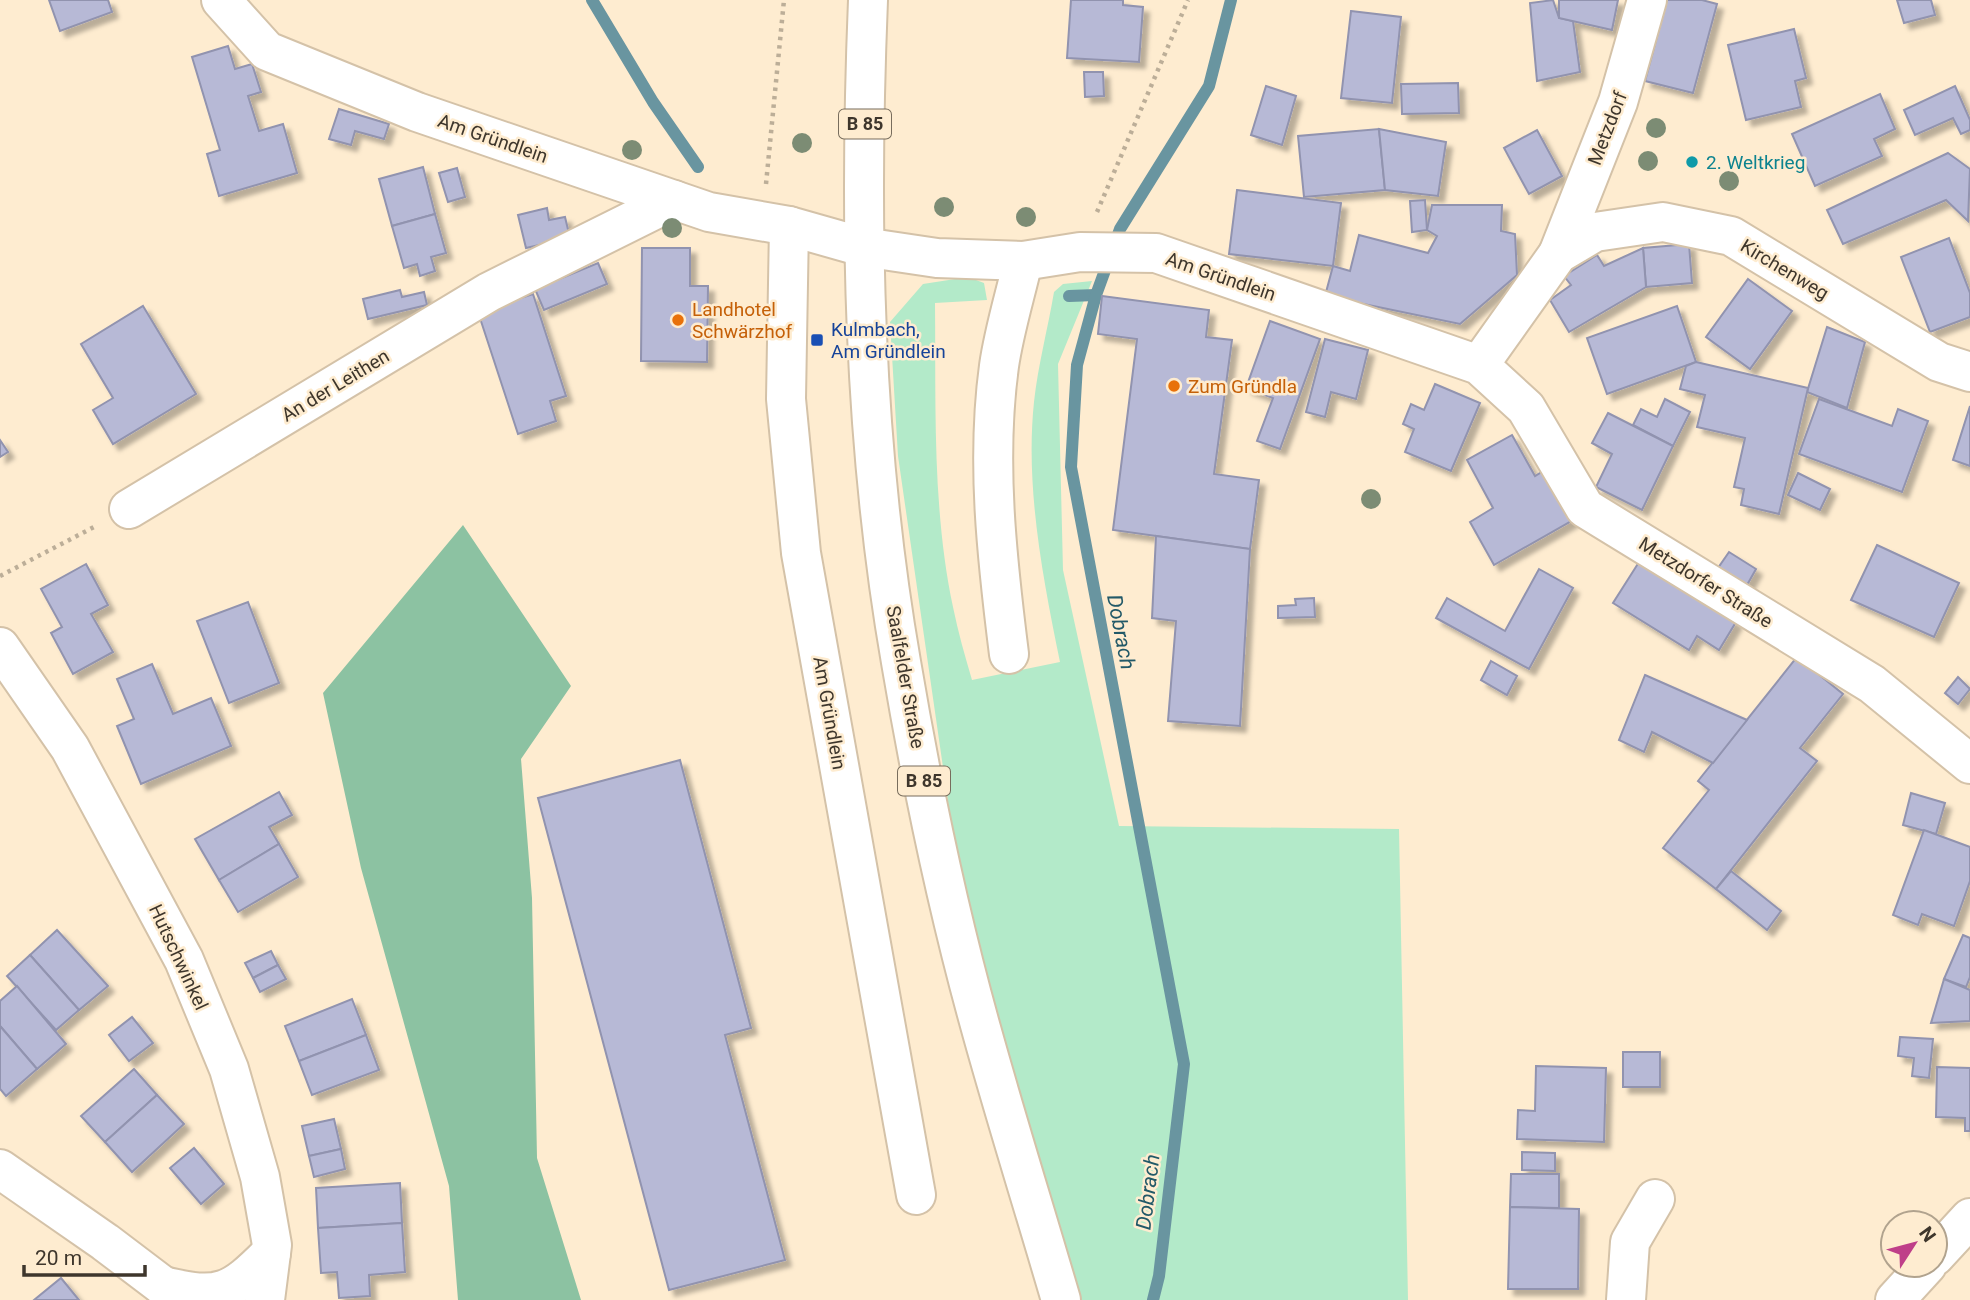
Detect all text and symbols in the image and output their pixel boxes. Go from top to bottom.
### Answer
street label: Metzdorf [1583,88,1632,168]
street label: Am Gründlein [435,109,551,168]
road number: B 85 [839,110,891,139]
place label: 2. Weltkrieg [1706,151,1805,174]
marker: 2. Weltkrieg [1684,154,1700,170]
street label: Kirchenweg [1736,234,1833,305]
street label: Am Gründlein [1163,247,1279,306]
place label: Landhotel Schwärzhof [692,298,792,343]
marker: Landhotel Schwärzhof [670,312,686,328]
place label: Kulmbach, Am Gründlein [831,318,946,363]
marker: Kulmbach, Am Gründlein [809,332,825,348]
street label: An der Leithen [277,344,393,427]
place label: Zum Gründla [1188,375,1297,398]
marker: Zum Gründla [1166,378,1182,394]
street label: Metzdorfer Straße [1635,532,1777,633]
water label: Dobrach [1102,592,1140,672]
street label: Saalfelder Straße [882,604,929,750]
street label: Am Gründlein [808,655,851,772]
road number: B 85 [898,766,950,796]
street label: Hutschwinkel [144,901,213,1014]
water label: Dobrach [1131,1153,1165,1231]
north arrow [1879,1209,1949,1279]
text: N [1914,1222,1941,1246]
scale bar [24,1234,145,1278]
text: 20 m [35,1246,82,1270]

